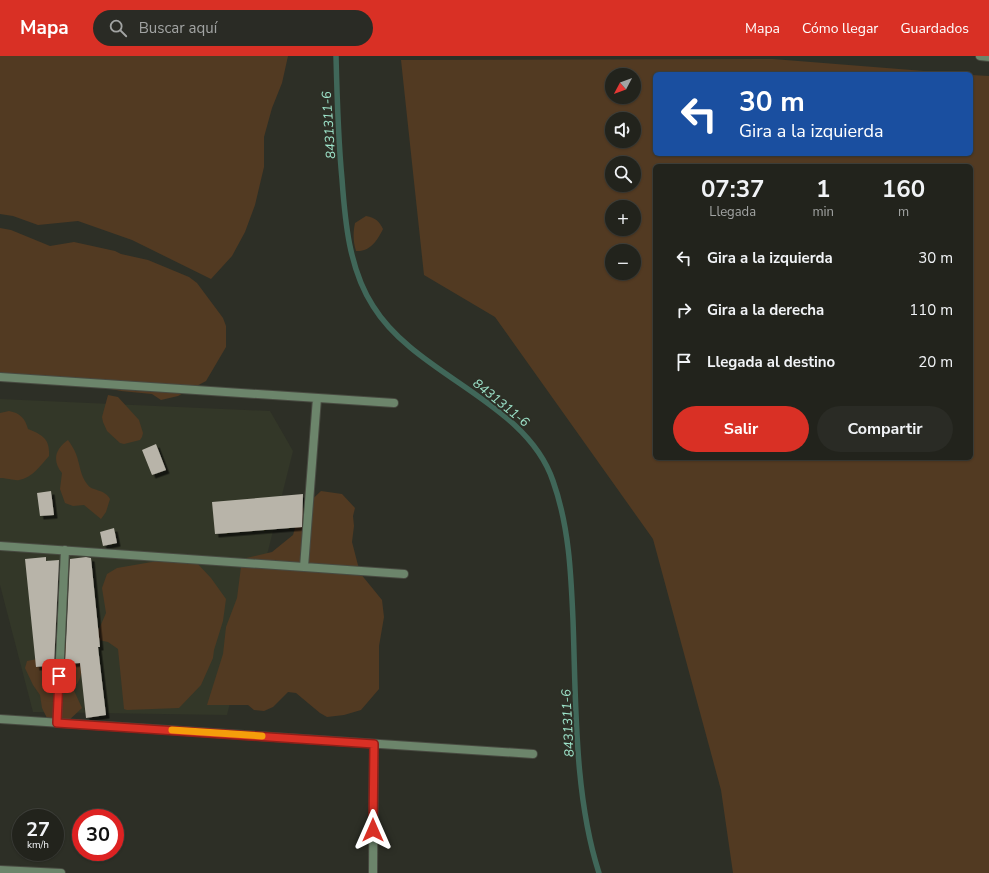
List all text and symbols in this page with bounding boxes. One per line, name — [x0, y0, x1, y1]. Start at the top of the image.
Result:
search box — [93, 10, 373, 46]
text: Mapa — [20, 15, 69, 41]
icon: search — [107, 17, 129, 39]
text: Buscar aquí — [139, 18, 217, 38]
text: Mapa — [745, 19, 780, 38]
text: Cómo llegar — [802, 19, 878, 38]
text: Guardados — [900, 19, 969, 38]
north arrow — [605, 68, 641, 104]
map controls — [605, 68, 641, 280]
text: 30 m — [739, 83, 805, 121]
icon: left — [673, 88, 725, 140]
water label: 8431311-6 — [318, 90, 340, 160]
button: sound — [605, 112, 641, 148]
text: Gira a la izquierda — [739, 119, 883, 143]
button: search — [605, 156, 641, 192]
text: 07:37 — [701, 173, 764, 205]
text: 1 — [816, 173, 830, 205]
text: 160 — [882, 173, 925, 205]
button: + — [605, 200, 641, 236]
text: Llegada — [709, 203, 756, 221]
text: min — [812, 203, 834, 221]
text: m — [898, 203, 909, 221]
button: − — [605, 244, 641, 280]
icon: left — [673, 247, 695, 269]
text: Gira a la izquierda — [707, 248, 833, 268]
text: 30 m — [918, 248, 953, 268]
icon: right — [673, 299, 695, 321]
text: Gira a la derecha — [707, 300, 824, 320]
text: 110 m — [909, 300, 953, 320]
icon: arrive — [673, 351, 695, 373]
text: Llegada al destino — [707, 352, 835, 372]
text: 20 m — [918, 352, 953, 372]
water label: 8431311-6 — [469, 375, 533, 431]
button: Salir — [673, 406, 809, 452]
button: Compartir — [817, 406, 953, 452]
pin — [42, 659, 76, 693]
icon: arrive — [48, 665, 70, 687]
water label: 8431311-6 — [557, 688, 579, 757]
speed limit sign: 30 — [72, 809, 124, 861]
position arrow — [352, 809, 394, 851]
text: 27 — [26, 816, 50, 843]
text: km/h — [27, 838, 49, 852]

